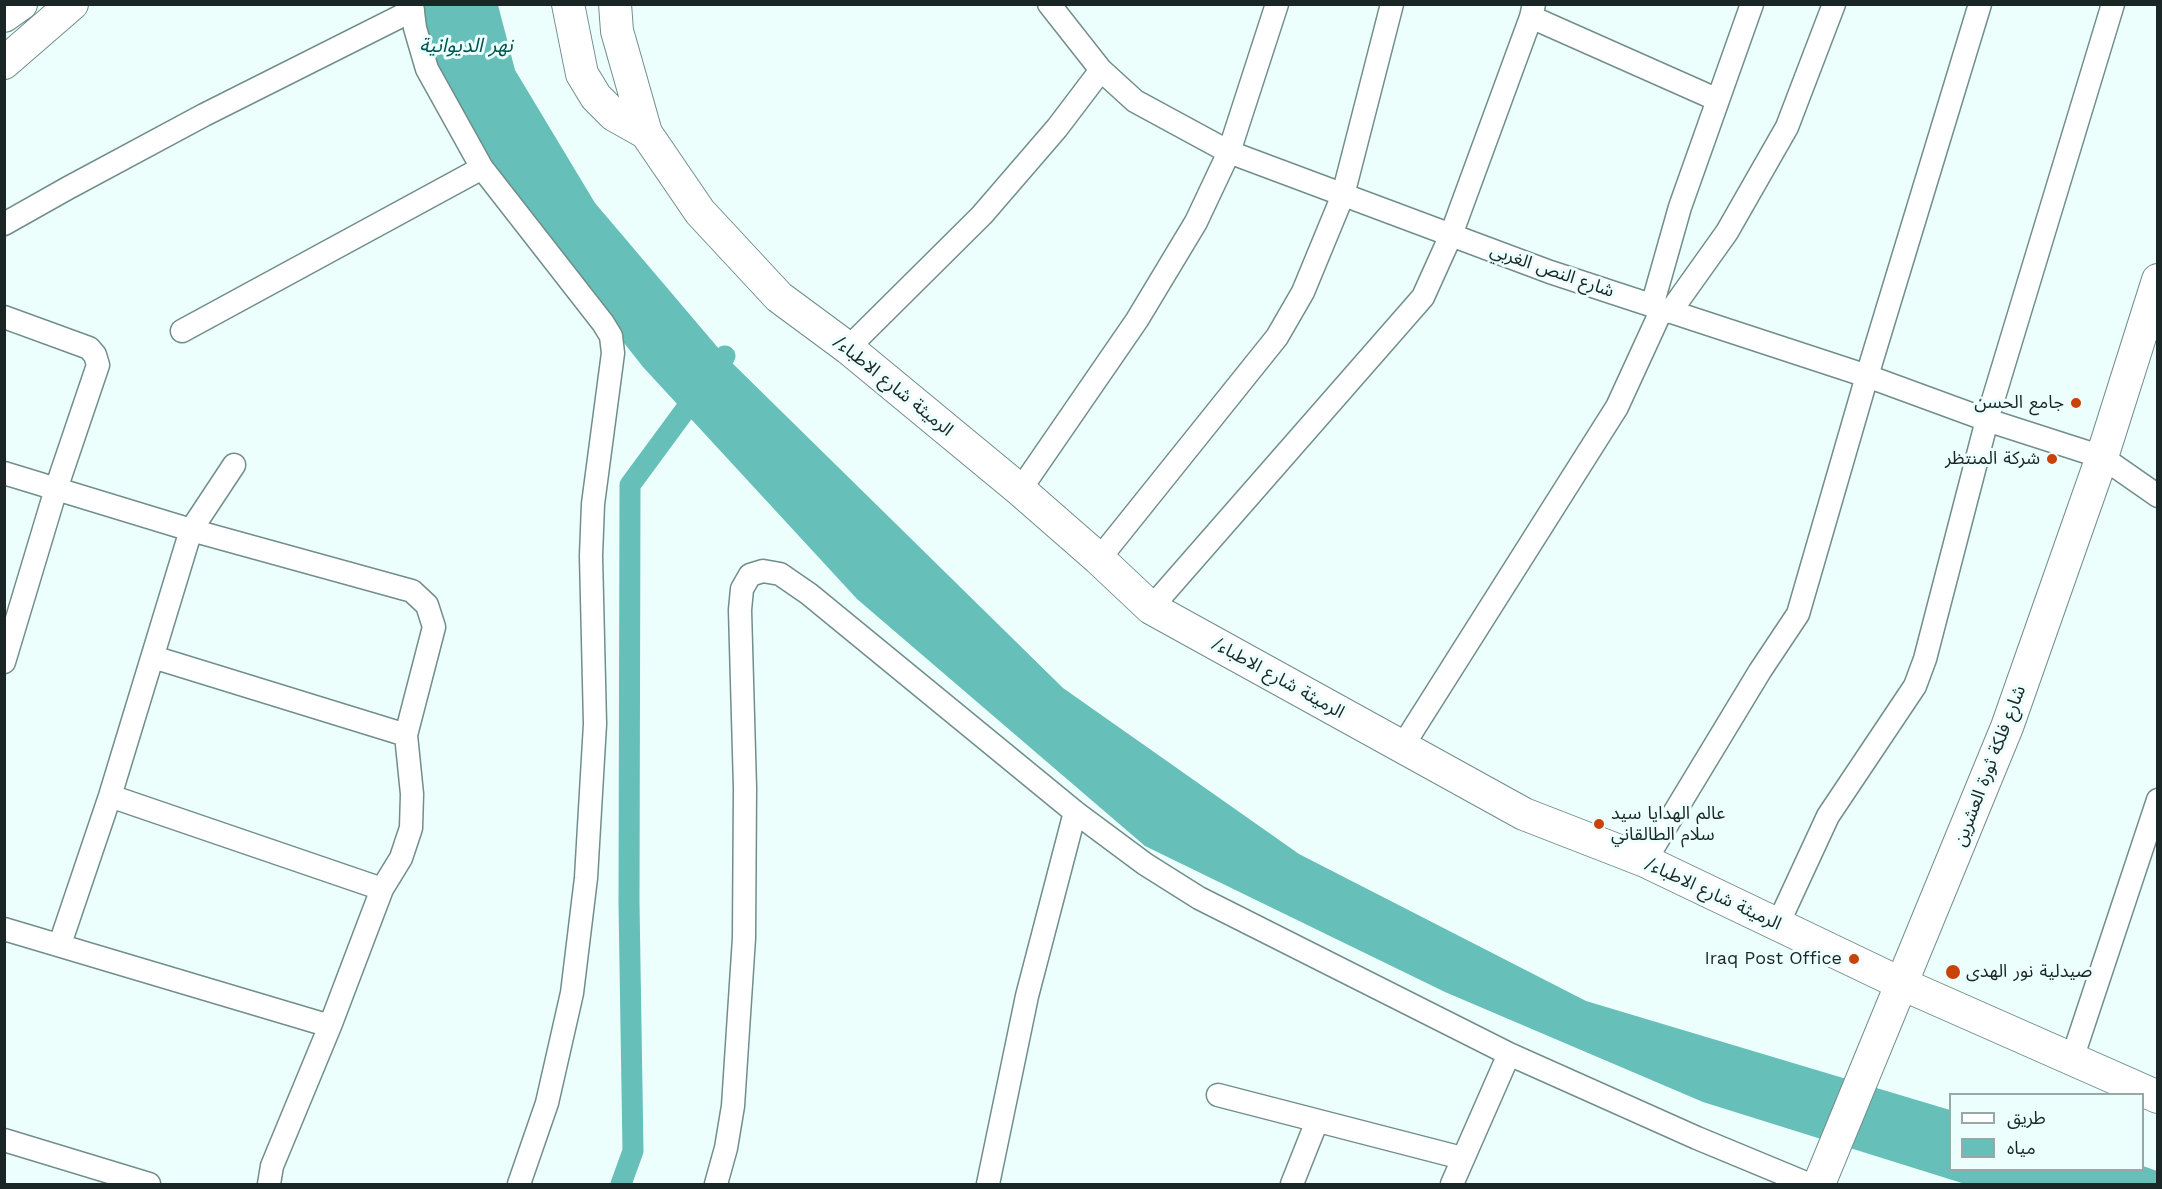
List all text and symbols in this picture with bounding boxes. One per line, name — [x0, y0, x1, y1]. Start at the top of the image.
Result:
water label: نهر الديوانية — [419, 34, 513, 58]
street label: شارع النص الغربي — [1487, 240, 1617, 302]
street label: /الرميثة شارع الاطباء — [829, 331, 957, 441]
place label: جامع الحسن — [1974, 392, 2064, 414]
marker: جامع الحسن — [2069, 396, 2083, 410]
place label: شركة المنتظر — [1945, 448, 2040, 470]
marker: شركة المنتظر — [2045, 452, 2059, 466]
street label: /الرميثة شارع الاطباء — [1208, 633, 1348, 723]
street label: شارع فلكة ثورة العشرين — [1949, 682, 2031, 850]
place label: عالم الهدايا سيد سلام الطالقاني — [1611, 803, 1725, 846]
marker: عالم الهدايا سيد سلام الطالقاني — [1592, 817, 1606, 831]
street label: /الرميثة شارع الاطباء — [1641, 853, 1785, 935]
place label: Iraq Post Office — [1704, 948, 1842, 970]
marker: Iraq Post Office — [1847, 952, 1861, 966]
place label: صيدلية نور الهدى — [1966, 961, 2092, 983]
marker: صيدلية نور الهدى — [1944, 963, 1962, 981]
legend — [1949, 1093, 2144, 1171]
text: طريق — [2007, 1107, 2046, 1128]
text: مياه — [2007, 1137, 2036, 1158]

